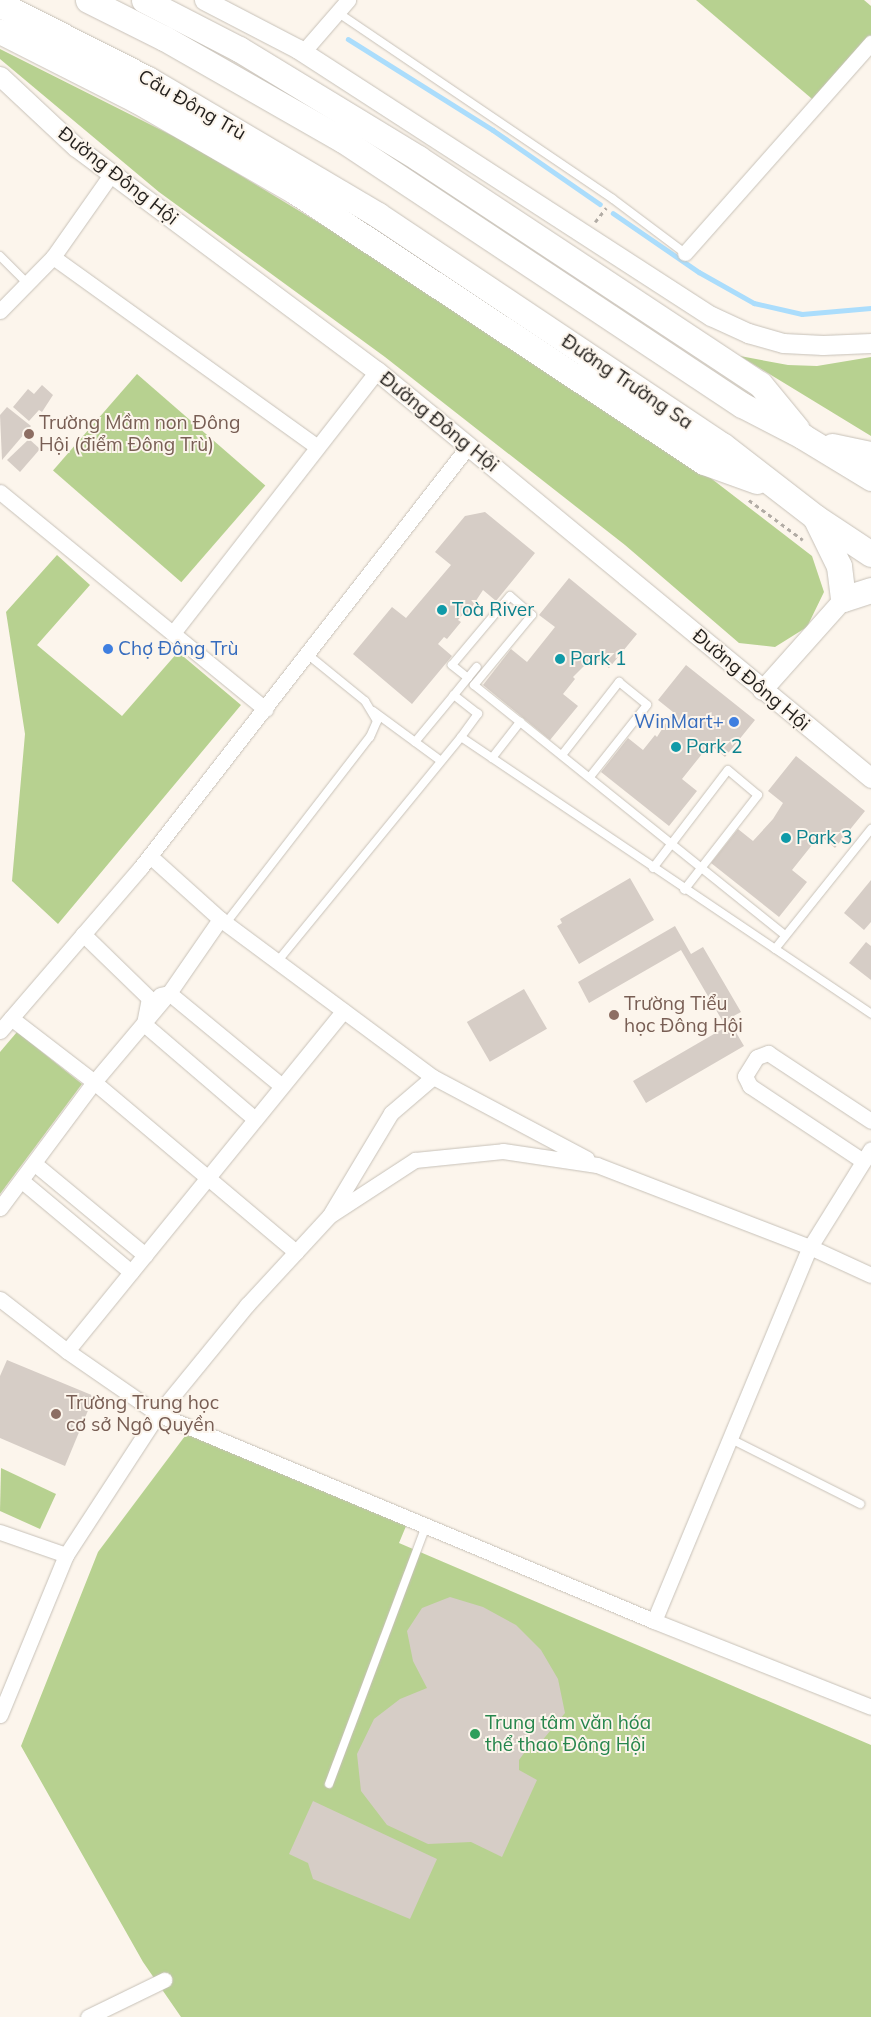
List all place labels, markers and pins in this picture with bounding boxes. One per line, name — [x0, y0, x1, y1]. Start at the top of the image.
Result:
place label: Trường Mầm non Đông Hội (điểm Đông Trù) — [39, 412, 240, 456]
marker: Trường Mầm non Đông Hội (điểm Đông Trù) — [23, 428, 35, 440]
place label: Toà River — [452, 599, 534, 621]
marker: Toà River — [436, 604, 448, 616]
place label: Chợ Đông Trù — [118, 638, 238, 660]
marker: Chợ Đông Trù — [102, 643, 114, 655]
place label: Park 1 — [570, 648, 626, 670]
marker: Park 1 — [554, 653, 566, 665]
place label: WinMart+ — [634, 711, 724, 733]
marker: WinMart+ — [728, 716, 740, 728]
place label: Park 2 — [686, 736, 742, 758]
marker: Park 2 — [670, 741, 682, 753]
place label: Park 3 — [796, 827, 852, 849]
marker: Park 3 — [780, 832, 792, 844]
place label: Trường Tiểu học Đông Hội — [624, 993, 743, 1037]
marker: Trường Tiểu học Đông Hội — [608, 1009, 620, 1021]
place label: Trường Trung học cơ sở Ngô Quyền — [66, 1392, 219, 1436]
marker: Trường Trung học cơ sở Ngô Quyền — [50, 1408, 62, 1420]
place label: Trung tâm văn hóa thể thao Đông Hội — [485, 1712, 651, 1756]
marker: Trung tâm văn hóa thể thao Đông Hội — [469, 1728, 481, 1740]

